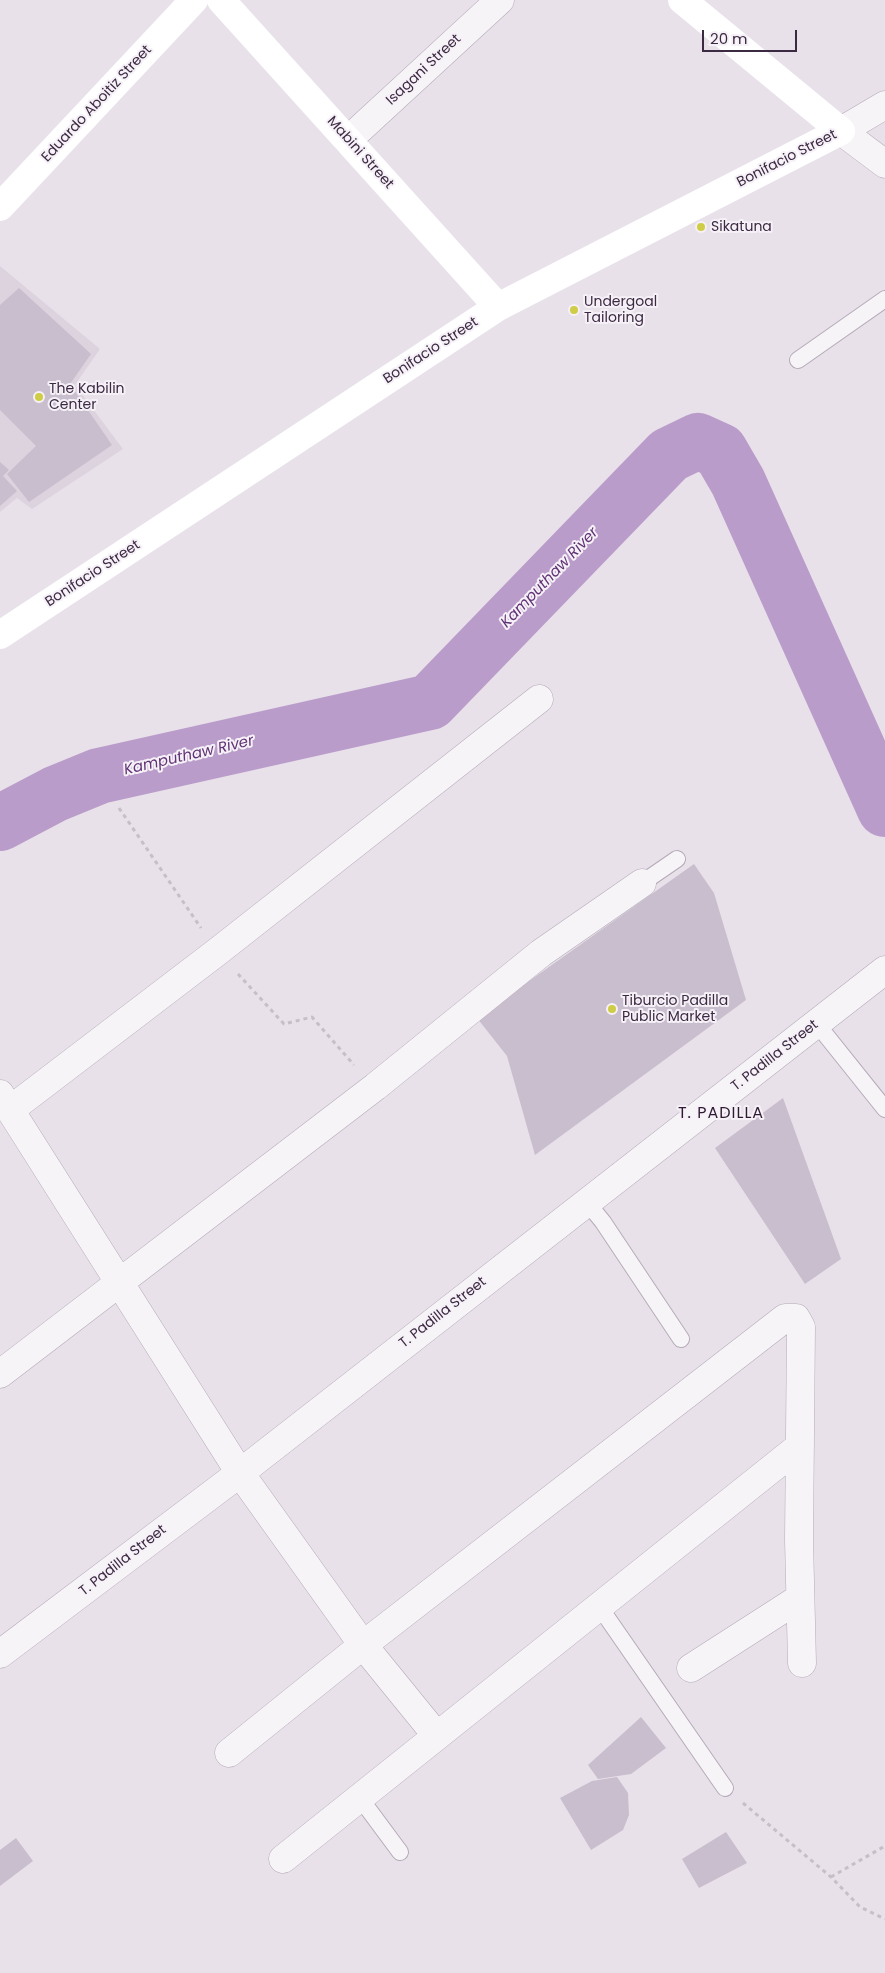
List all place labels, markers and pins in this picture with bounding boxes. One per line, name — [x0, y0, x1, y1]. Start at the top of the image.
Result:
place label: Sikatuna — [711, 219, 772, 235]
marker: Sikatuna — [695, 221, 707, 233]
place label: Undergoal Tailoring — [584, 294, 657, 326]
marker: Undergoal Tailoring — [568, 304, 580, 316]
place label: The Kabilin Center — [49, 381, 125, 414]
marker: The Kabilin Center — [33, 391, 45, 403]
place label: Tiburcio Padilla Public Market — [622, 993, 728, 1026]
marker: Tiburcio Padilla Public Market — [606, 1003, 618, 1015]

